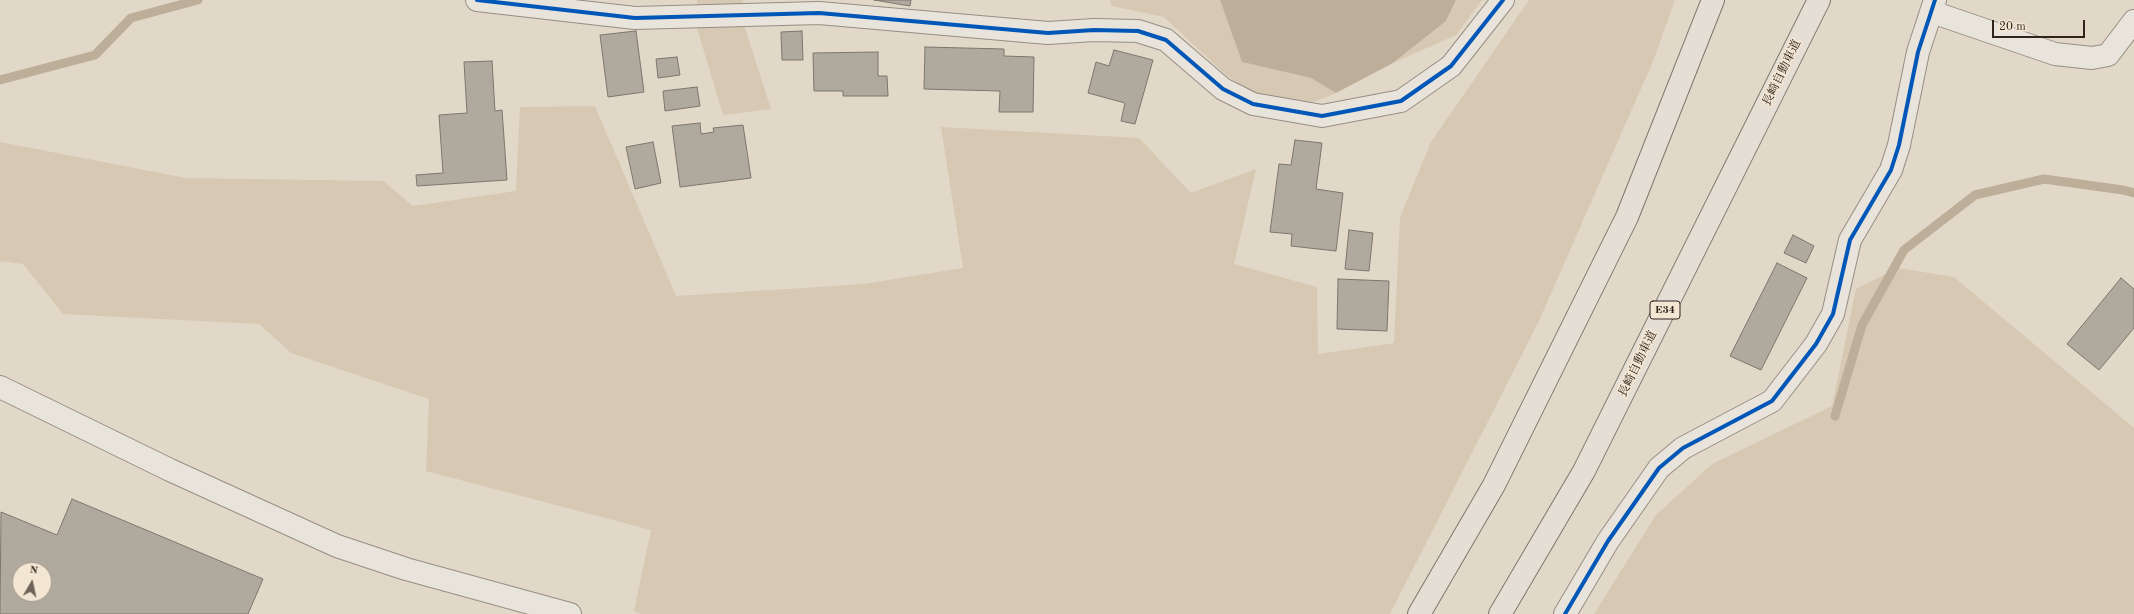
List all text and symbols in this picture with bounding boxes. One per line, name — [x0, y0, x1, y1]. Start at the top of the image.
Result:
scale bar — [1994, 12, 2087, 38]
text: 20 m — [1999, 21, 2026, 33]
street label: 長崎自動車道 — [1760, 37, 1804, 109]
road number: E34 — [1650, 301, 1680, 319]
street label: 長崎自動車道 — [1616, 328, 1660, 400]
north arrow — [12, 562, 52, 602]
text: N — [29, 565, 39, 577]

